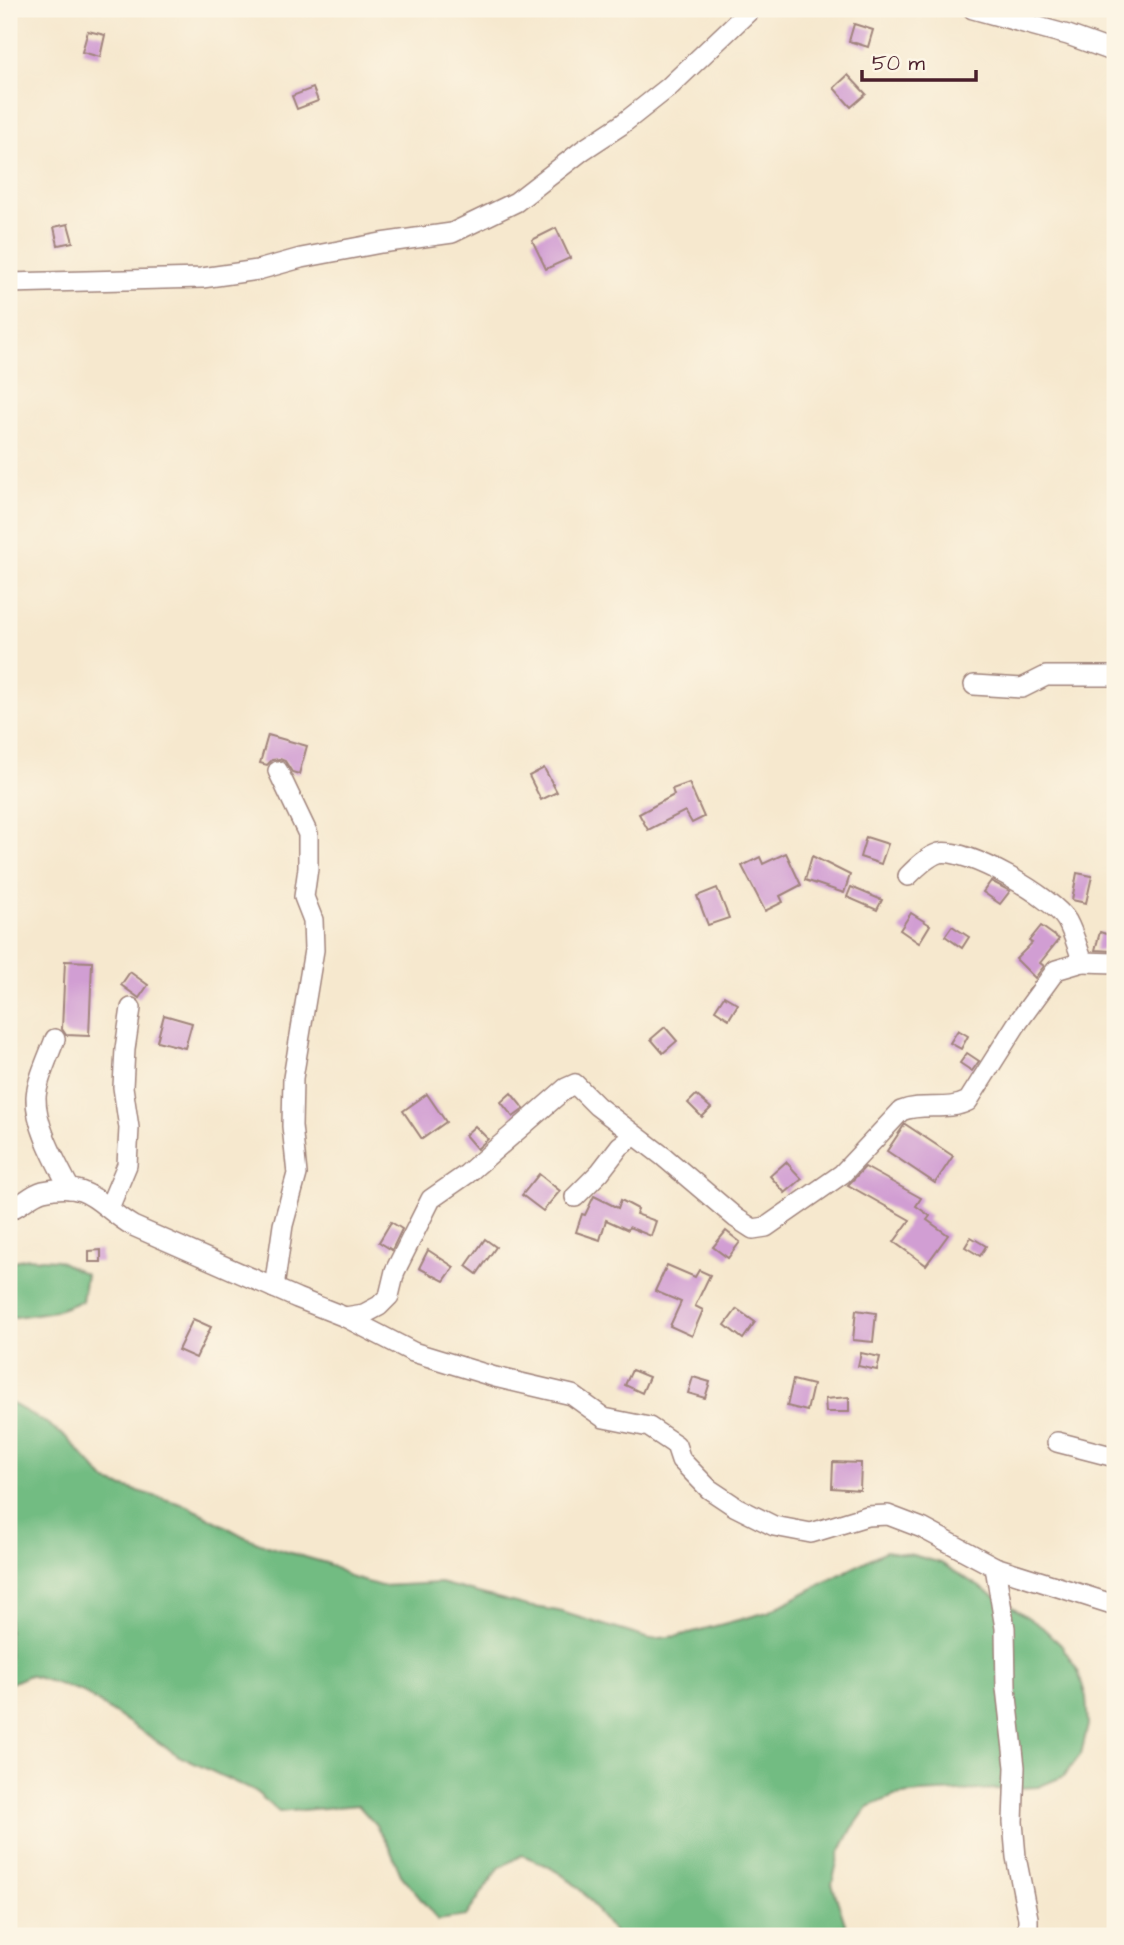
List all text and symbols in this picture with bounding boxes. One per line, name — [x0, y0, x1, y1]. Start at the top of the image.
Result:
scale bar — [862, 38, 975, 82]
text: 50 m — [872, 49, 926, 78]

